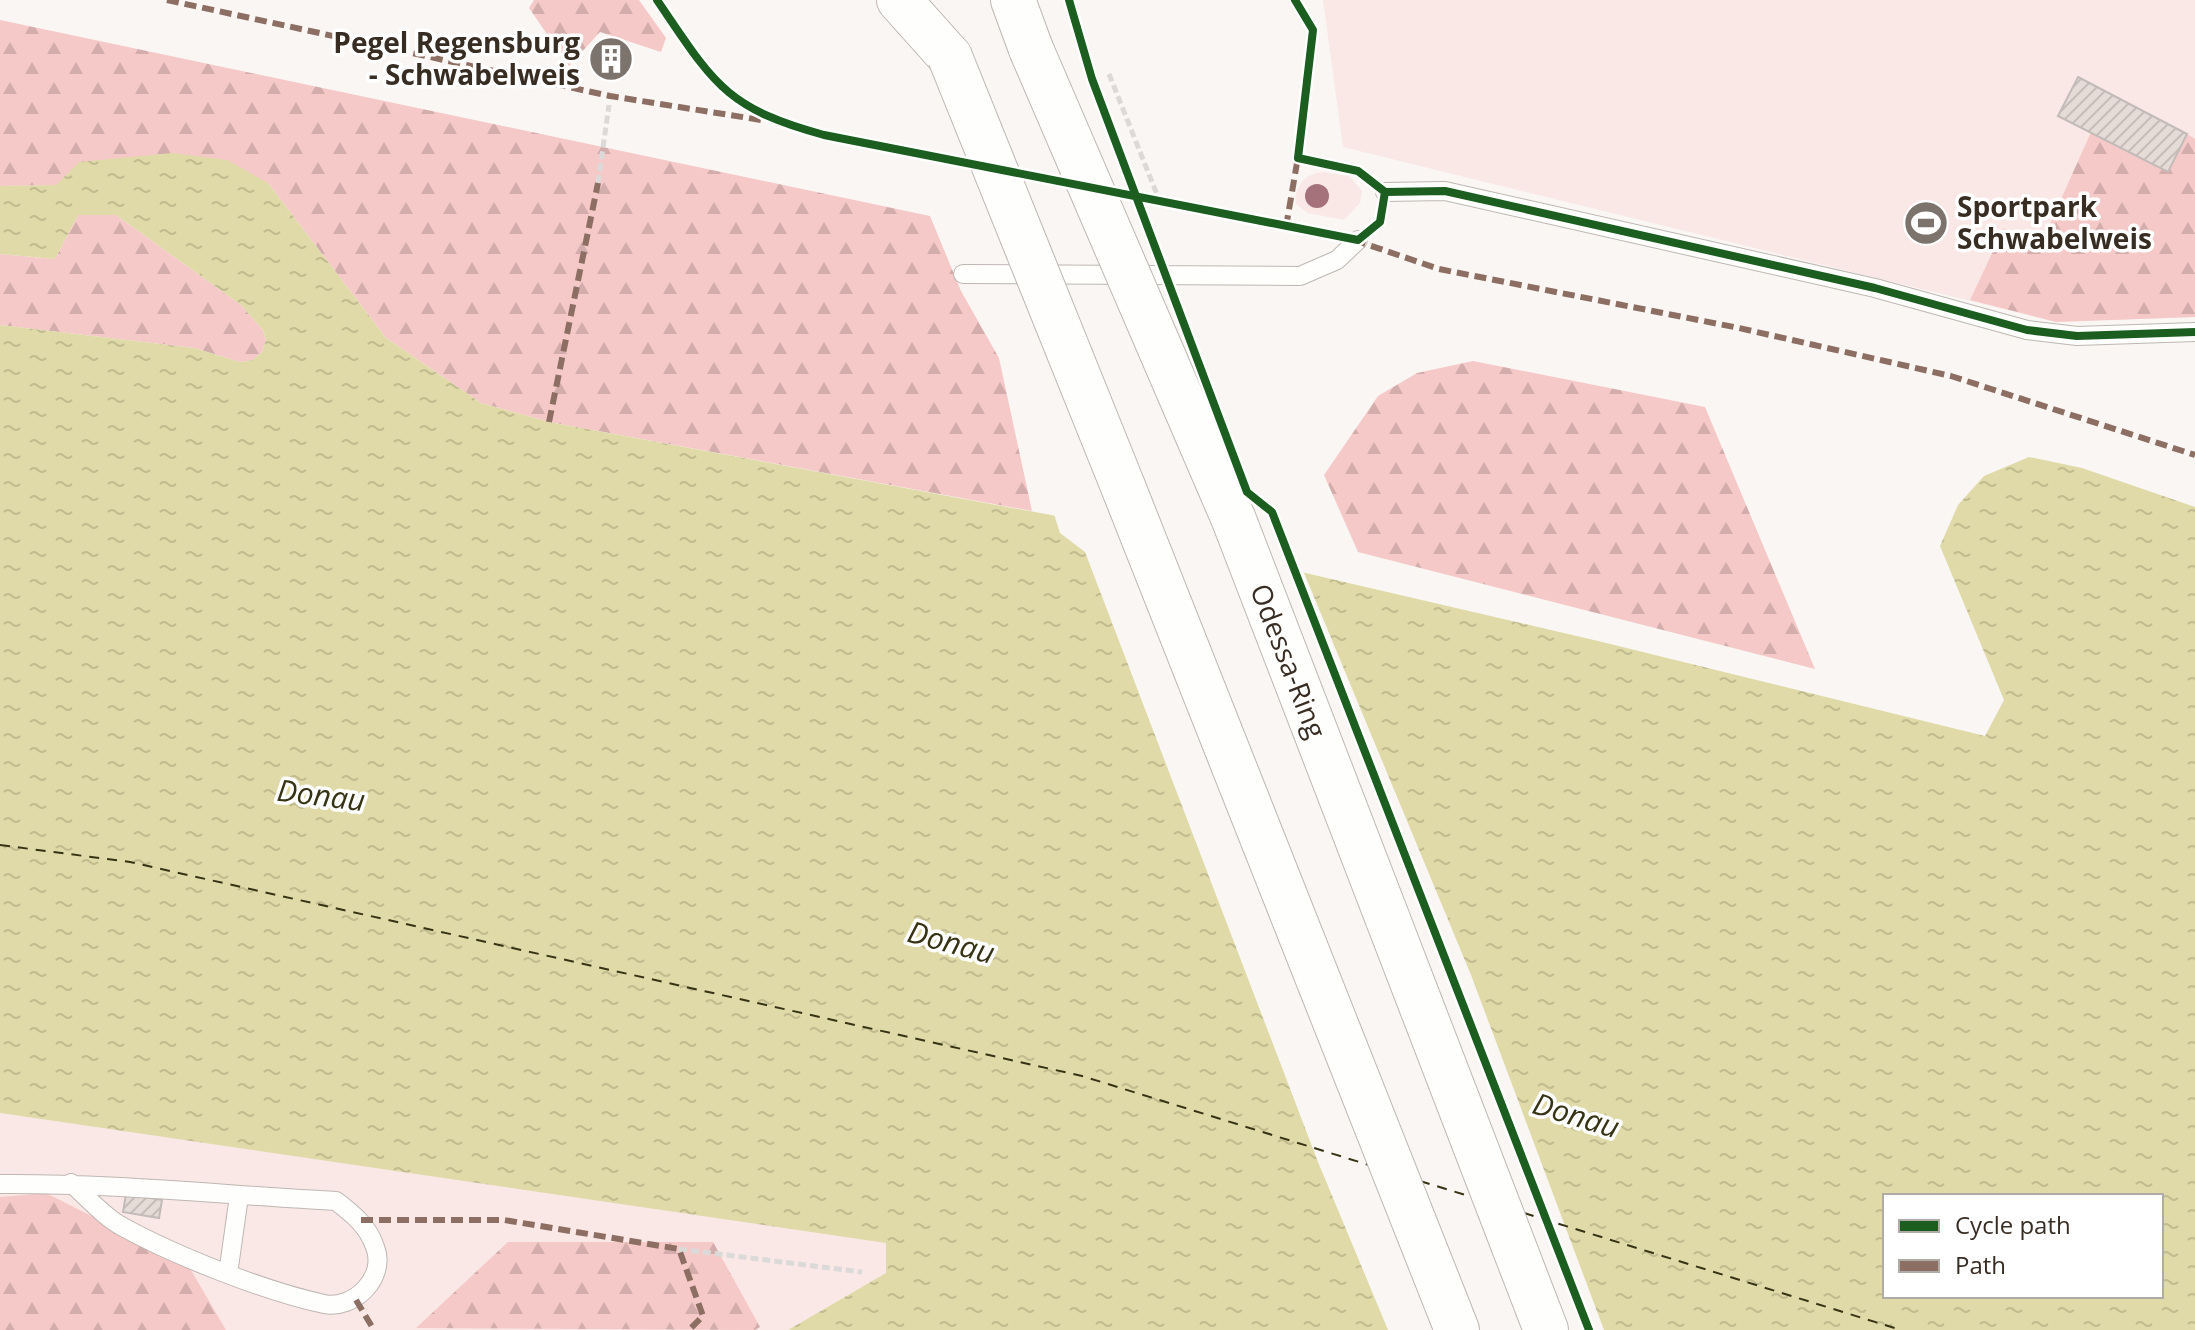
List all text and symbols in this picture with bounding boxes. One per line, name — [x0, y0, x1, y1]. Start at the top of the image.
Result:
place label: Pegel Regensburg - Schwabelweis — [333, 23, 580, 93]
building icon: Pegel Regensburg - Schwabelweis — [587, 35, 635, 83]
place label: Sportpark Schwabelweis — [1957, 187, 2152, 257]
sports icon: Sportpark Schwabelweis — [1902, 199, 1950, 247]
street label: Odessa-Ring — [1242, 578, 1336, 743]
water label: Donau — [275, 769, 368, 820]
water label: Donau — [903, 910, 999, 973]
water label: Donau — [1528, 1082, 1625, 1147]
legend — [1883, 1194, 2163, 1298]
text: Cycle path — [1955, 1208, 2071, 1241]
text: Path — [1955, 1248, 2006, 1281]

